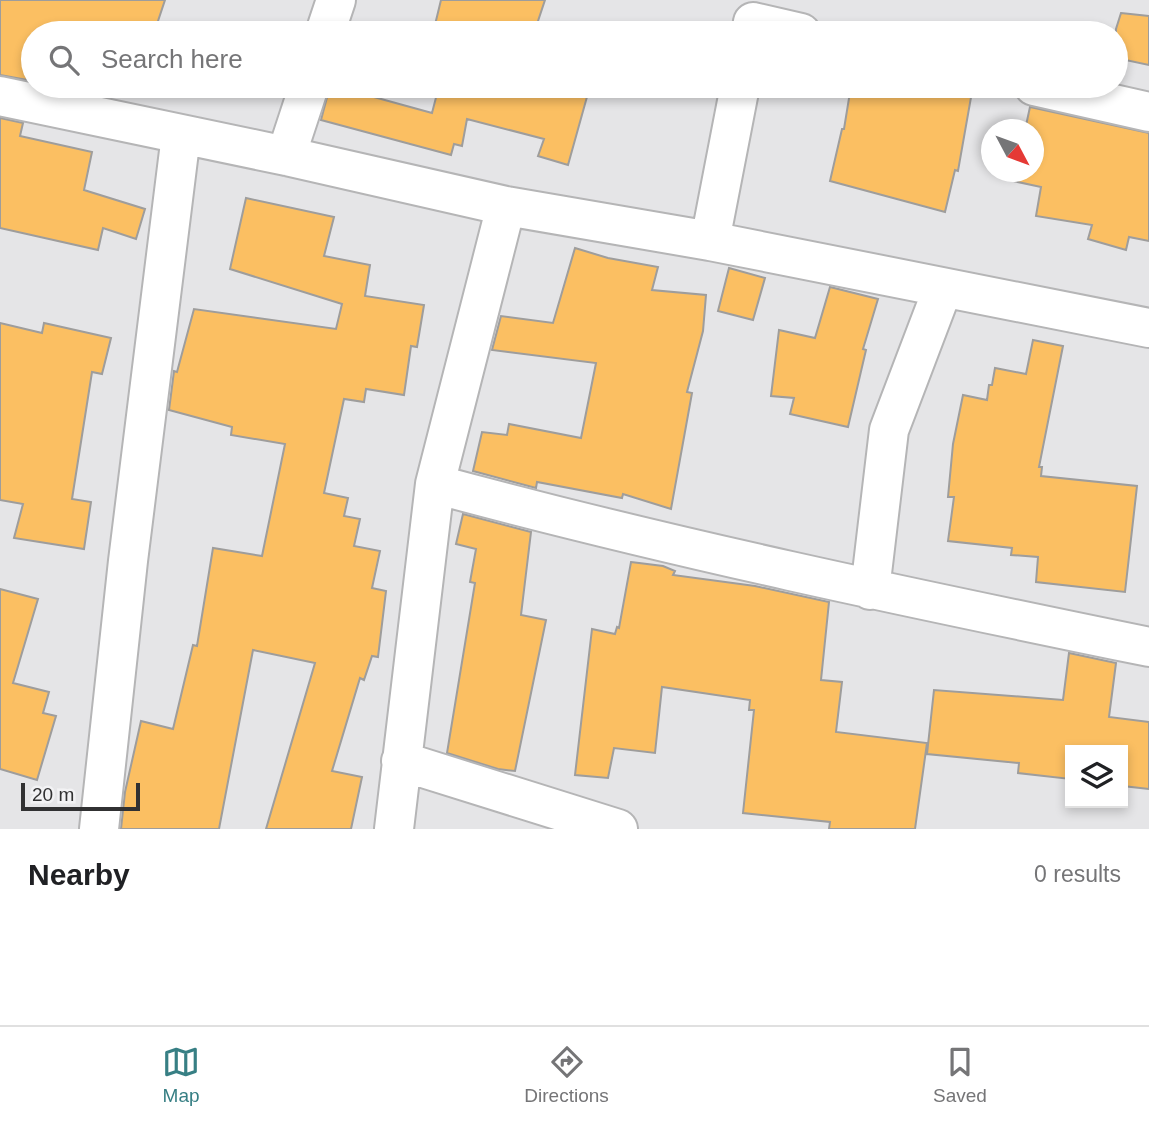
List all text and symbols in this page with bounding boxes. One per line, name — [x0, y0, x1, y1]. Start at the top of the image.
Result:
search box — [21, 21, 1128, 98]
icon: search — [45, 41, 83, 79]
text: Search here — [101, 44, 243, 74]
north arrow — [981, 119, 1044, 182]
map controls — [1065, 745, 1128, 808]
button: layers — [1065, 745, 1128, 808]
scale bar — [21, 780, 140, 812]
text: 20 m — [32, 784, 74, 805]
text: Nearby — [28, 858, 130, 891]
text: 0 results — [1034, 861, 1121, 887]
tab: Map — [162, 1043, 200, 1107]
tab: Directions — [524, 1043, 609, 1107]
tab: Saved — [933, 1043, 987, 1107]

